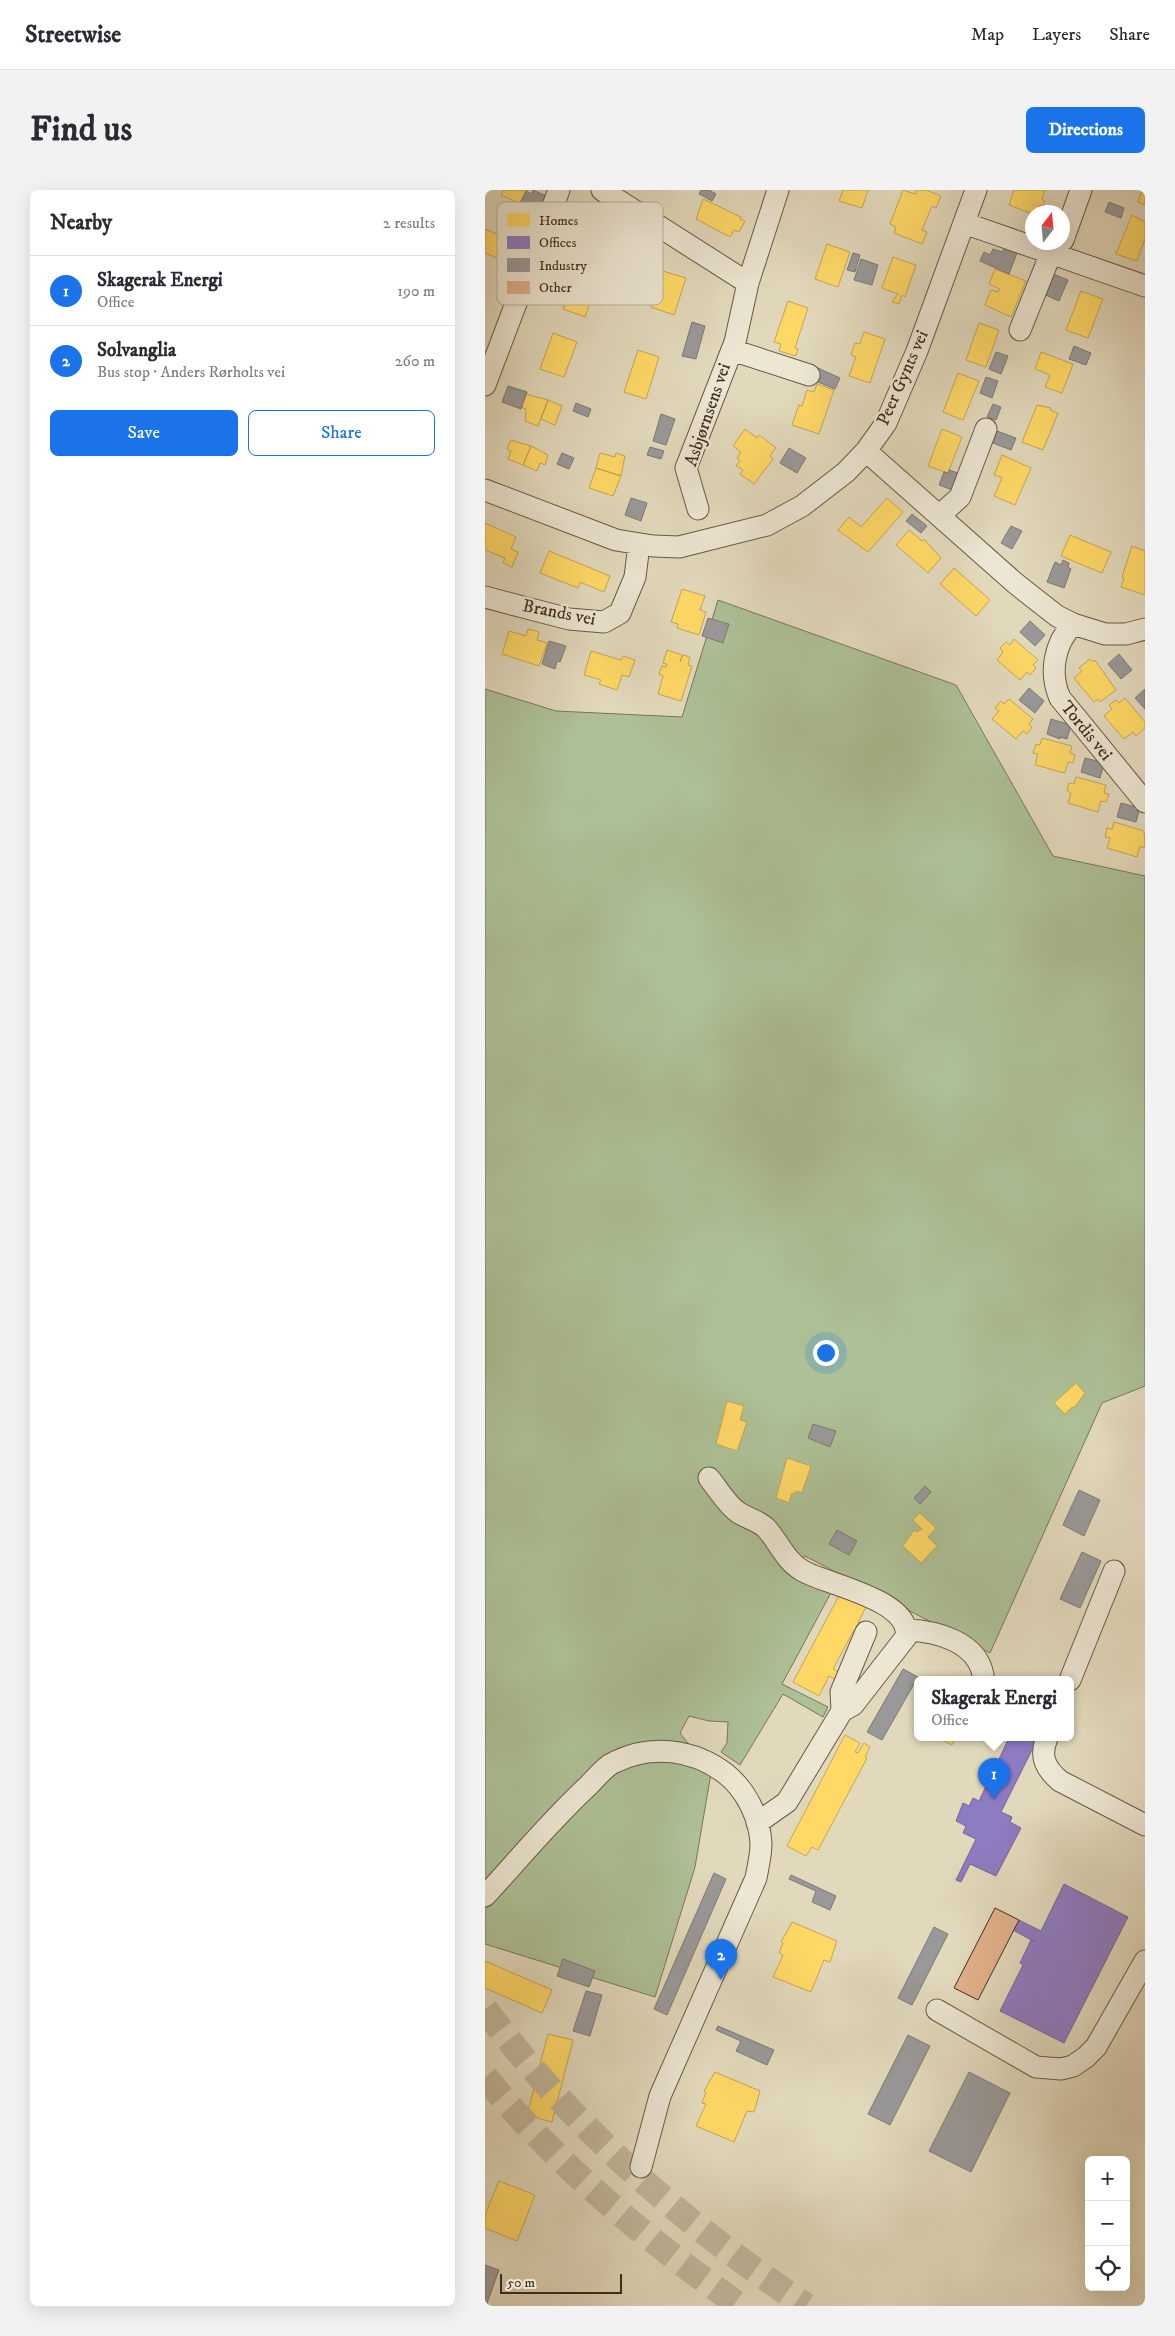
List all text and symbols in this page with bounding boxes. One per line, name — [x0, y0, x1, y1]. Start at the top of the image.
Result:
text: Streetwise — [25, 20, 121, 50]
text: Map — [971, 24, 1004, 46]
text: Layers — [1032, 24, 1081, 46]
text: Share — [1109, 24, 1150, 46]
button: Directions — [1026, 107, 1145, 153]
text: Find us — [30, 108, 132, 152]
legend — [497, 202, 663, 305]
north arrow — [1025, 205, 1070, 250]
text: Nearby — [50, 210, 112, 236]
text: Homes — [539, 212, 579, 230]
text: 2 results — [383, 213, 435, 233]
text: Offices — [539, 234, 577, 252]
text: Industry — [539, 257, 587, 275]
text: Skagerak Energi — [97, 269, 223, 292]
text: Other — [539, 279, 572, 297]
text: 1 — [63, 281, 69, 301]
text: 190 m — [397, 281, 435, 301]
text: Office — [97, 292, 134, 312]
street label: Peer Gynts vei — [872, 327, 934, 429]
text: Solvanglia — [97, 339, 176, 362]
text: 2 — [62, 351, 70, 371]
text: 260 m — [395, 351, 435, 371]
street label: Asbjørnsens vei — [680, 360, 736, 470]
text: Bus stop · Anders Rørholts vei — [97, 362, 285, 382]
button: Save — [50, 410, 238, 456]
button: Share — [248, 410, 435, 456]
street label: Brands vei — [521, 595, 597, 631]
street label: Tordis vei — [1055, 697, 1117, 765]
your location — [813, 1340, 839, 1366]
popup — [914, 1676, 1074, 1741]
text: Skagerak Energi — [931, 1687, 1057, 1710]
text: Office — [931, 1710, 969, 1730]
pin: 1 — [978, 1758, 1010, 1799]
pin: 2 — [705, 1939, 737, 1980]
map controls — [1085, 2156, 1130, 2291]
button: + — [1085, 2156, 1130, 2201]
button: − — [1085, 2201, 1130, 2246]
button: locate — [1085, 2246, 1130, 2291]
scale bar — [500, 2271, 623, 2294]
text: 50 m — [507, 2274, 535, 2292]

